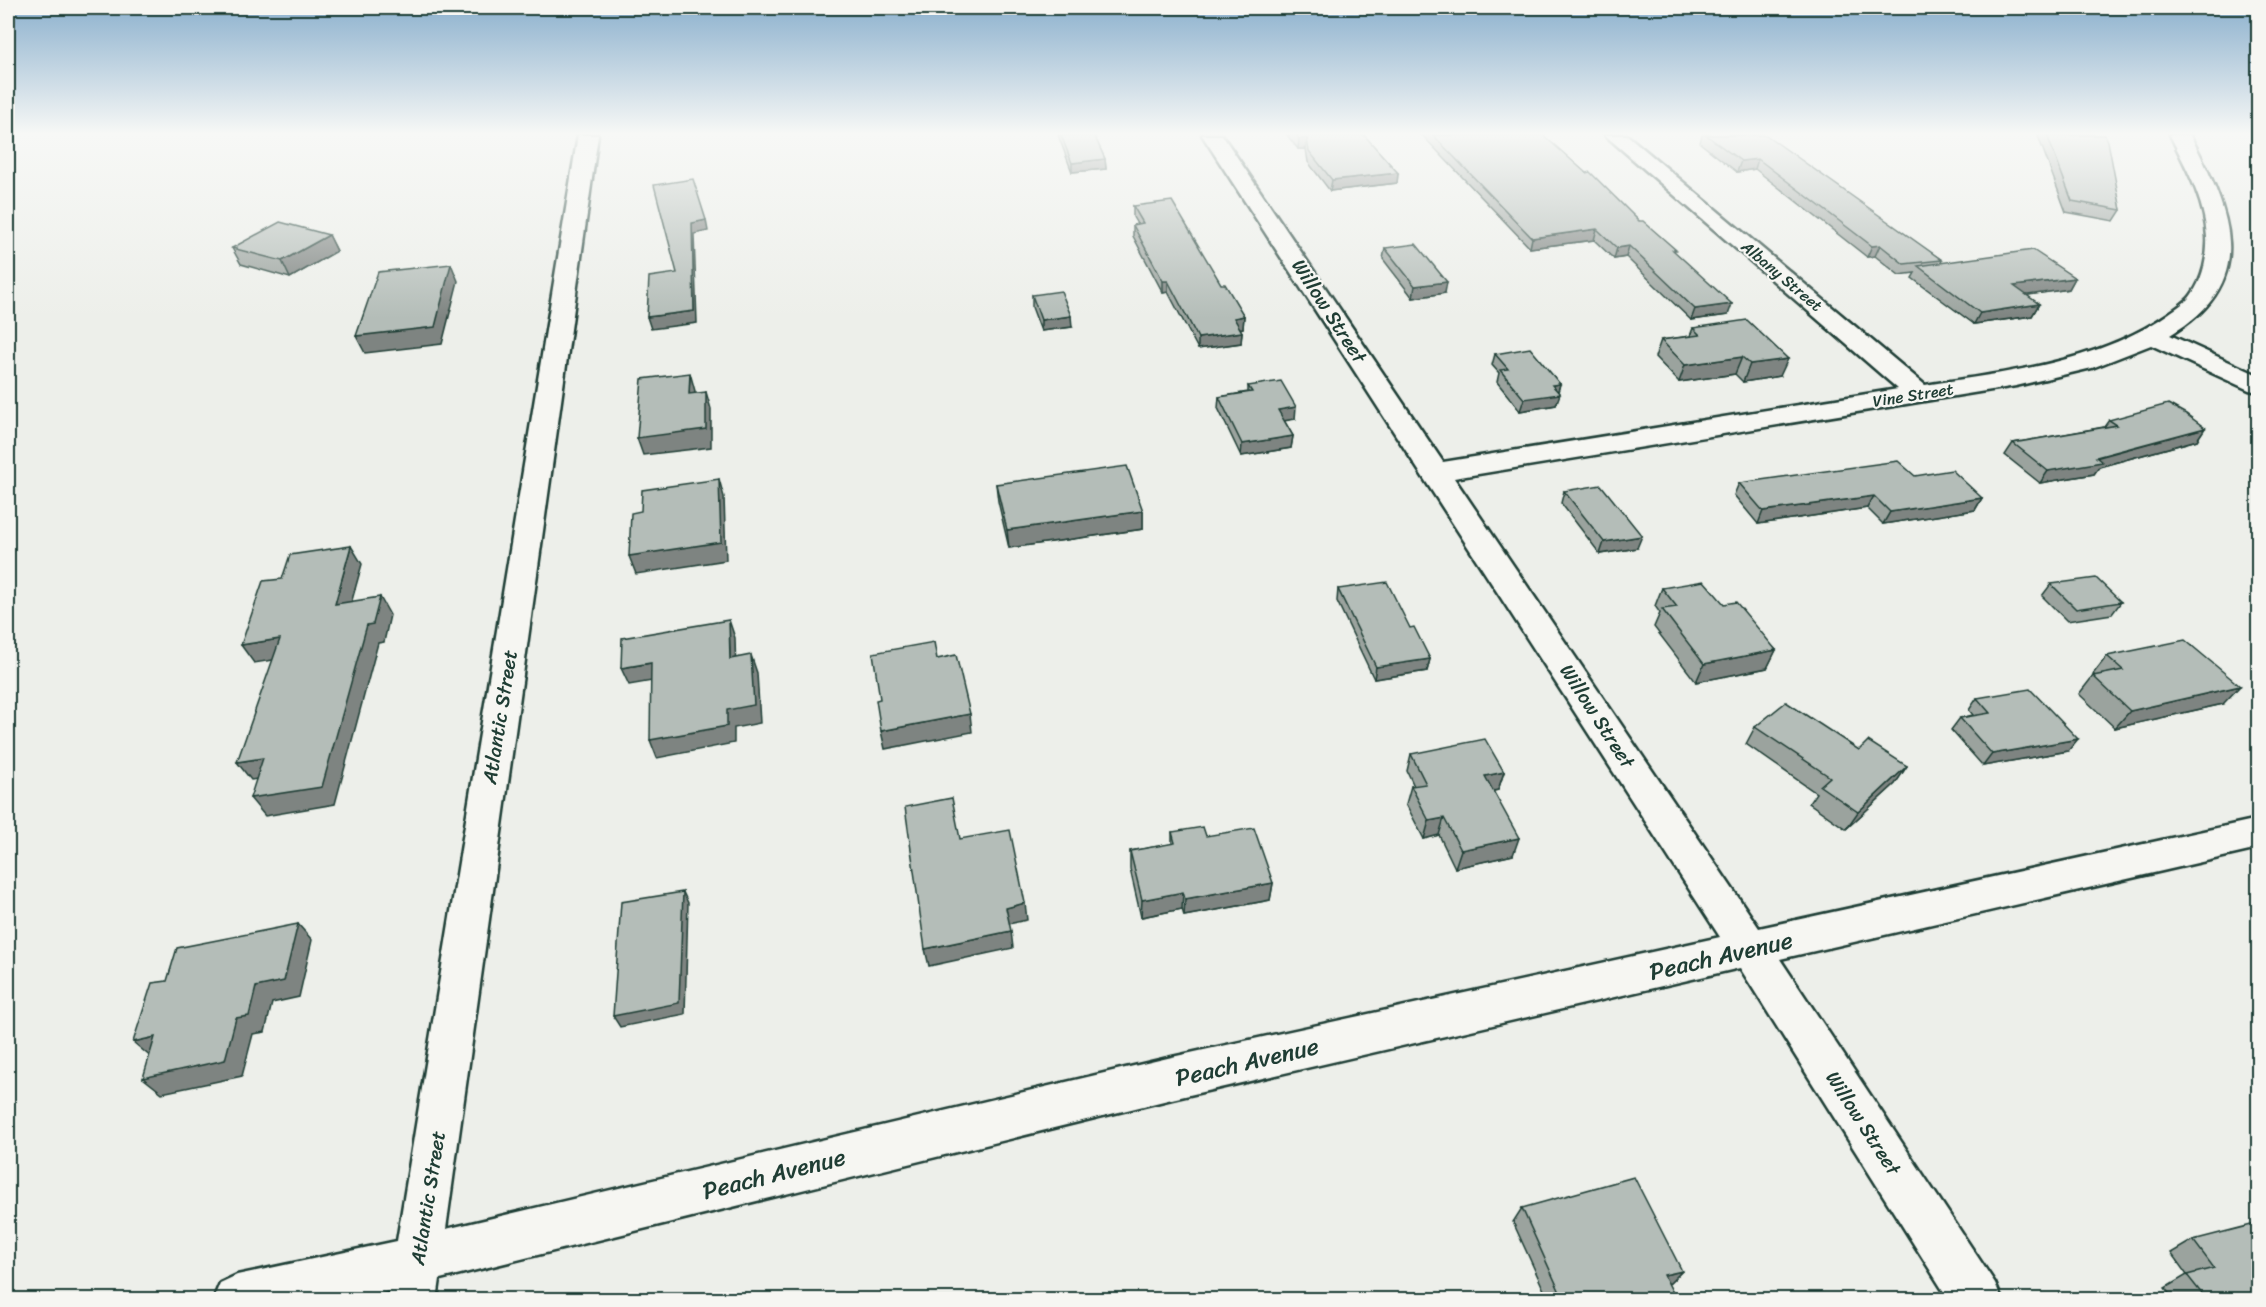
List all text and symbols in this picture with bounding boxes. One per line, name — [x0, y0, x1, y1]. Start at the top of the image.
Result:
street label: Albany Street — [1734, 232, 1830, 319]
street label: Willow Street — [1282, 252, 1377, 371]
street label: Vine Street — [1870, 374, 1956, 416]
street label: Atlantic Street — [472, 647, 528, 788]
street label: Willow Street — [1550, 657, 1645, 776]
street label: Peach Avenue — [1645, 919, 1797, 993]
street label: Peach Avenue — [1171, 1025, 1323, 1099]
street label: Willow Street — [1816, 1064, 1911, 1183]
street label: Atlantic Street — [400, 1128, 456, 1269]
street label: Peach Avenue — [698, 1136, 850, 1212]

